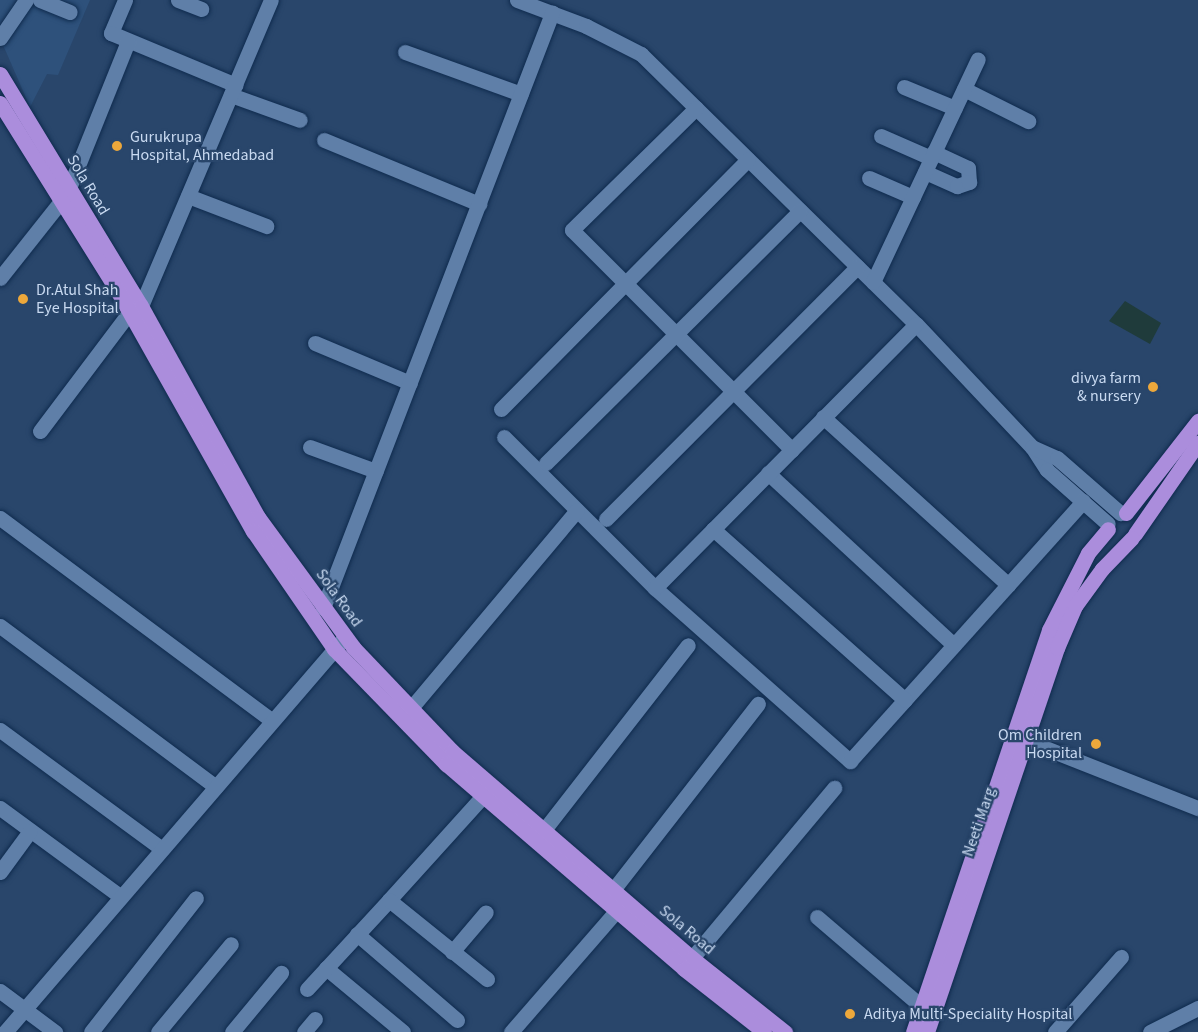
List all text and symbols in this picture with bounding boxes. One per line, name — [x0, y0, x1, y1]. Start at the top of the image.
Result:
place label: Gurukrupa Hospital, Ahmedabad — [130, 127, 274, 165]
marker: Gurukrupa Hospital, Ahmedabad — [108, 137, 126, 155]
street label: Sola Road — [63, 151, 113, 219]
place label: Dr.Atul Shah Eye Hospital — [36, 280, 119, 318]
marker: Dr.Atul Shah Eye Hospital — [14, 290, 32, 308]
place label: divya farm & nursery — [1071, 368, 1141, 406]
marker: divya farm & nursery — [1146, 380, 1160, 394]
street label: Sola Road — [312, 565, 366, 631]
place label: Om Children Hospital — [998, 725, 1082, 763]
marker: Om Children Hospital — [1087, 735, 1105, 753]
street label: Neeti Marg — [958, 785, 1000, 859]
street label: Sola Road — [655, 901, 719, 959]
place label: Aditya Multi-Speciality Hospital — [864, 1004, 1072, 1024]
marker: Aditya Multi-Speciality Hospital — [841, 1005, 859, 1023]

